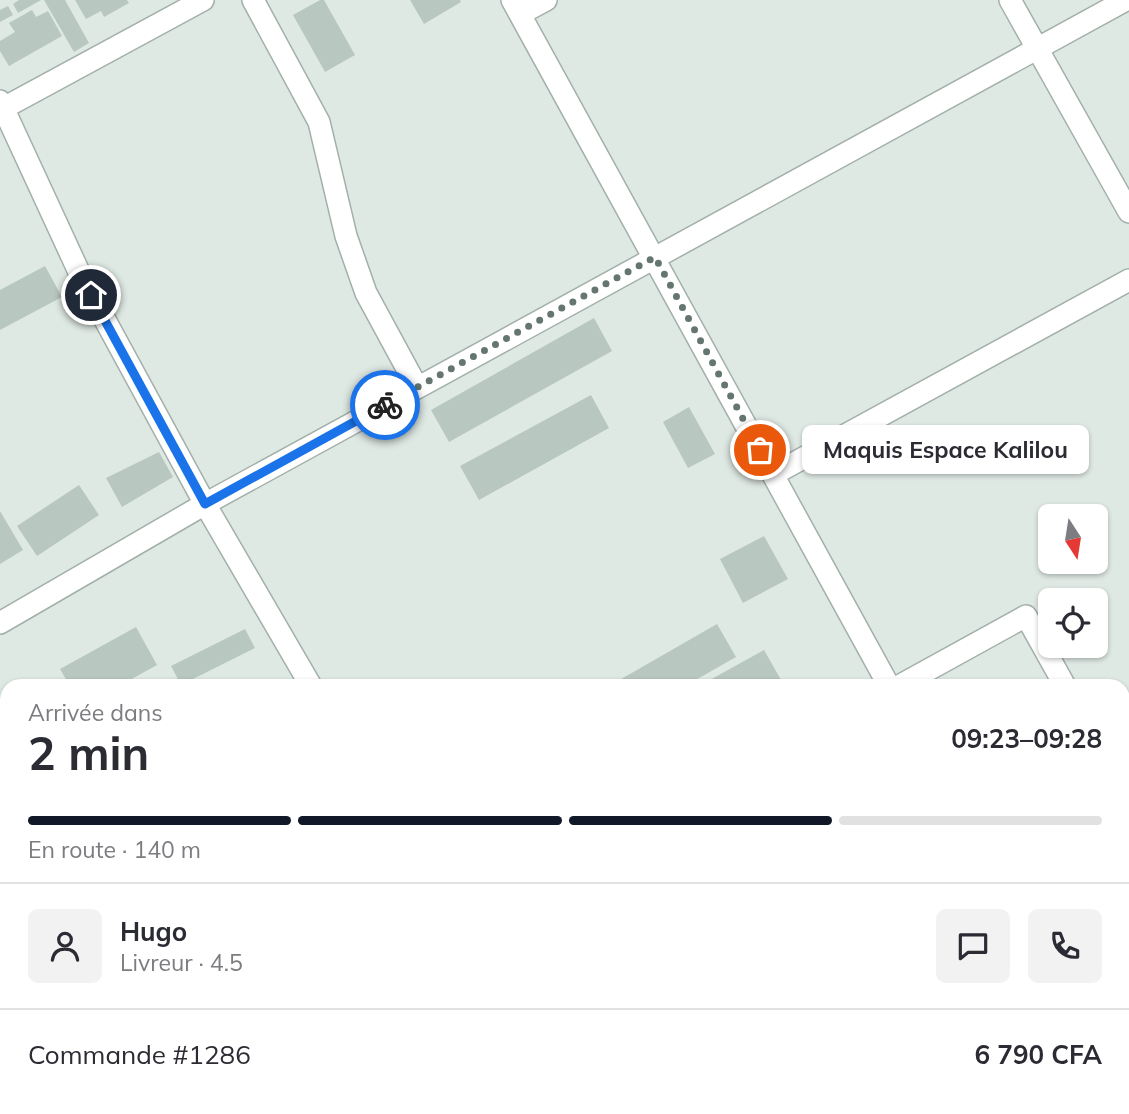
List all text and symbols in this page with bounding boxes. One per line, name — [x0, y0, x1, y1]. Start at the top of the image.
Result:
pin — [61, 265, 121, 325]
icon: home — [72, 276, 110, 314]
courier — [350, 370, 420, 440]
icon: bike — [366, 386, 404, 424]
pin — [730, 420, 790, 480]
callout: Maquis Espace Kalilou — [802, 426, 1089, 475]
icon: bag — [741, 431, 779, 469]
text: Maquis Espace Kalilou — [823, 435, 1068, 464]
north arrow — [1038, 504, 1108, 574]
map controls — [1038, 504, 1108, 658]
button: locate — [1038, 588, 1108, 658]
text: Arrivée dans — [28, 698, 163, 727]
text: 09:23–09:28 — [951, 722, 1102, 755]
text: 2 min — [28, 724, 149, 782]
text: En route · 140 m — [28, 835, 201, 864]
button: person — [28, 909, 102, 983]
button: chat — [936, 909, 1010, 983]
button: phone — [1028, 909, 1102, 983]
text: Hugo — [120, 915, 187, 948]
text: Livreur · 4.5 — [120, 948, 243, 977]
text: Commande #1286 — [28, 1038, 251, 1071]
text: 6 790 CFA — [975, 1038, 1102, 1071]

